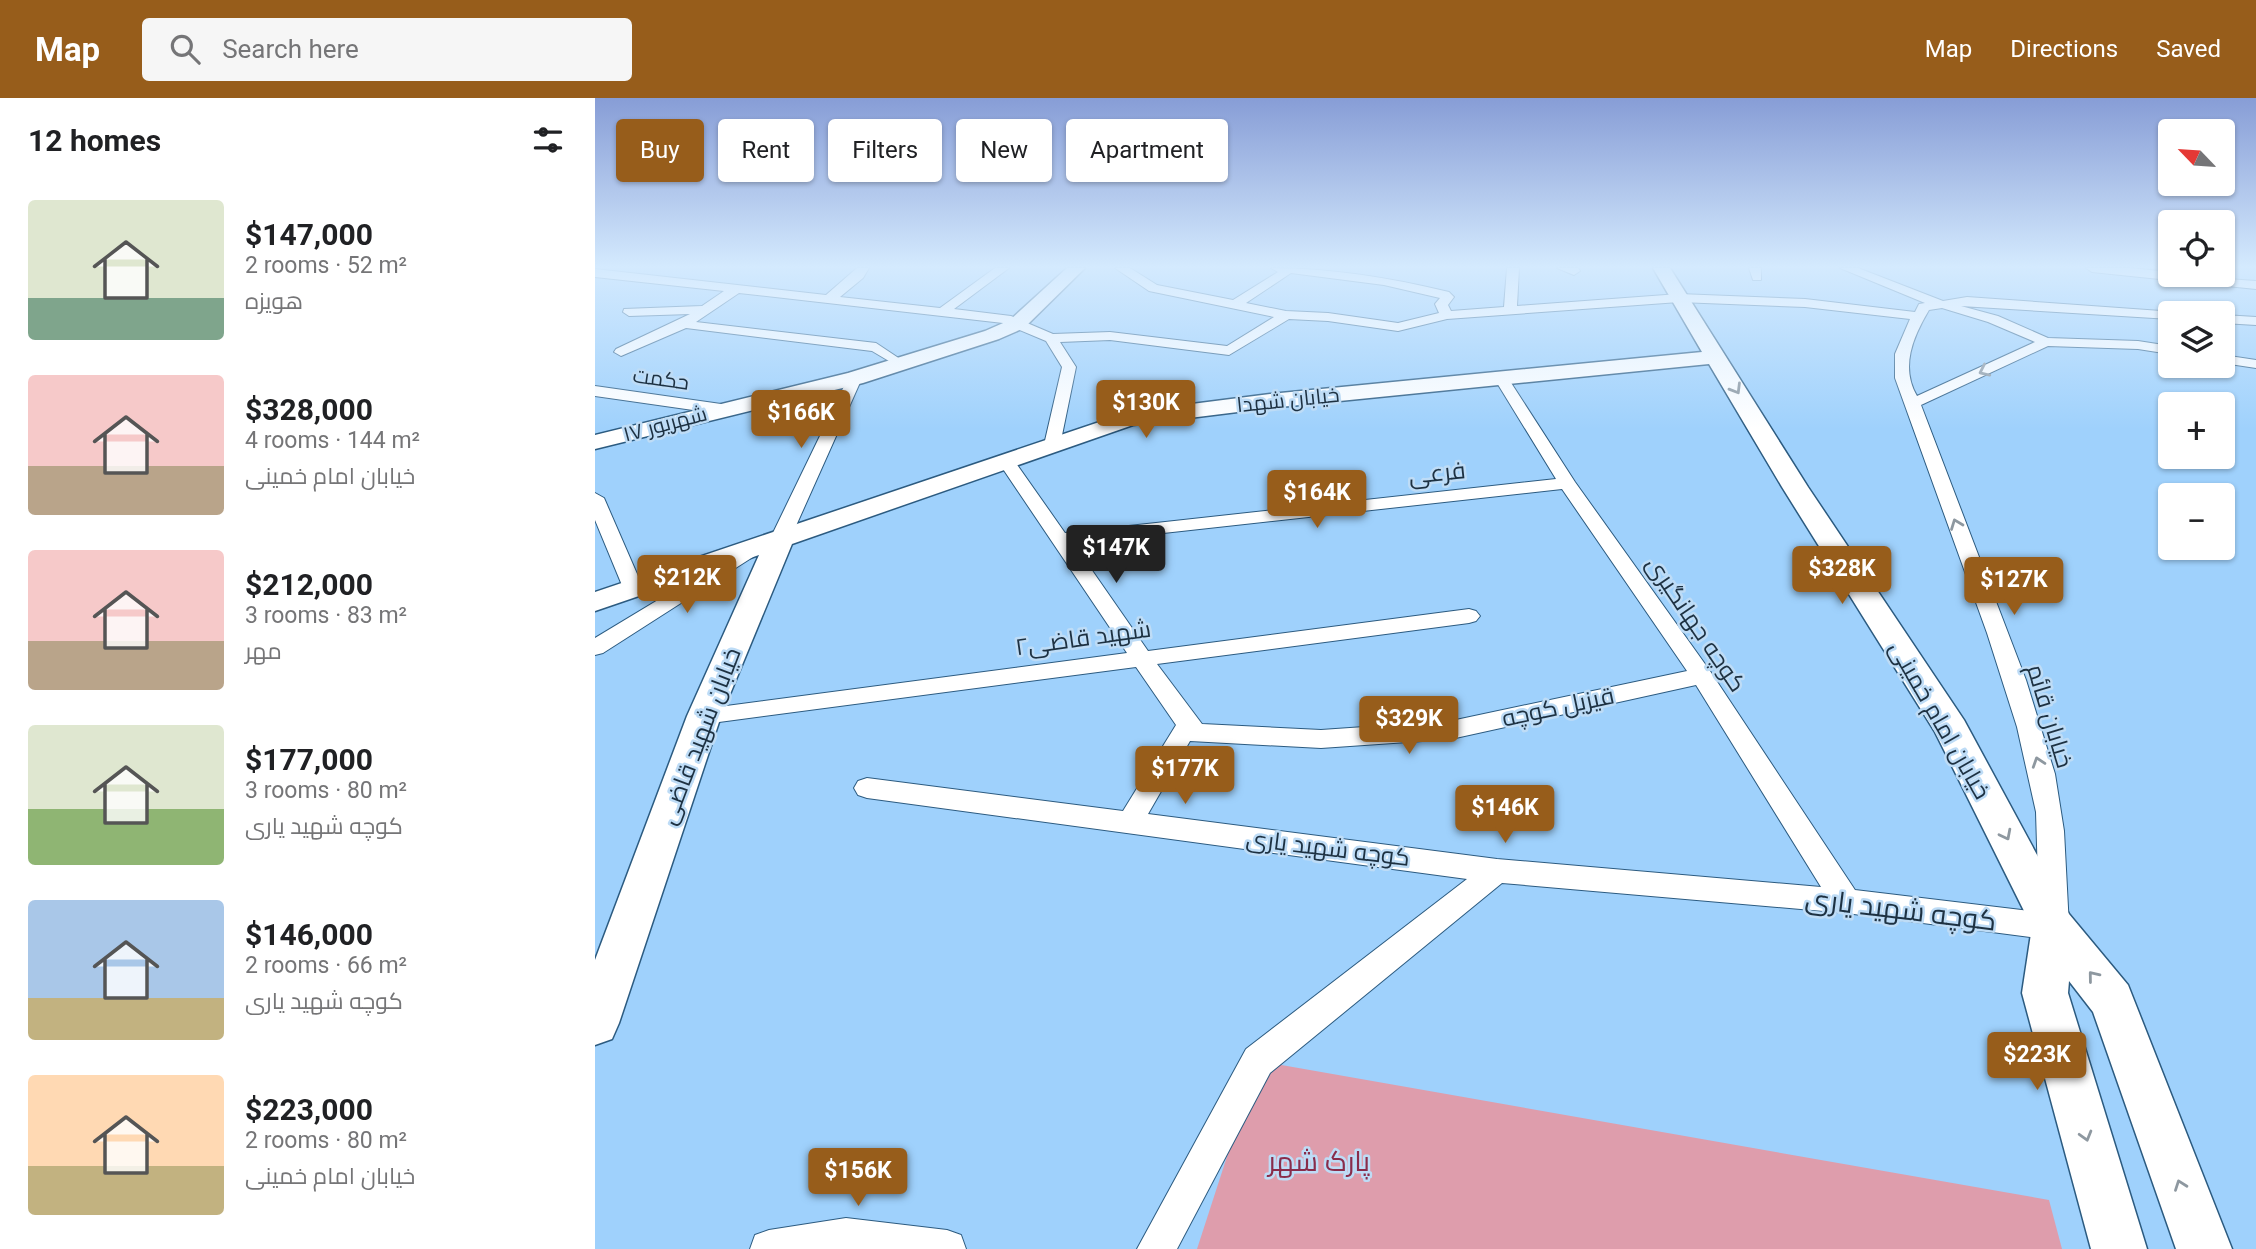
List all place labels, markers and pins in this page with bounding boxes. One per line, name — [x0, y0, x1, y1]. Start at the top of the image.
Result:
pin: $130K — [1097, 380, 1195, 440]
pin: $166K — [752, 390, 850, 450]
pin: $164K — [1268, 470, 1366, 530]
pin: $147K — [1067, 526, 1165, 585]
pin: $328K — [1793, 546, 1891, 606]
pin: $212K — [638, 556, 736, 615]
pin: $127K — [1965, 558, 2063, 617]
pin: $329K — [1360, 696, 1458, 756]
pin: $177K — [1136, 746, 1234, 806]
pin: $146K — [1456, 786, 1554, 845]
pin: $223K — [1988, 1032, 2086, 1092]
pin: $156K — [809, 1148, 907, 1208]

